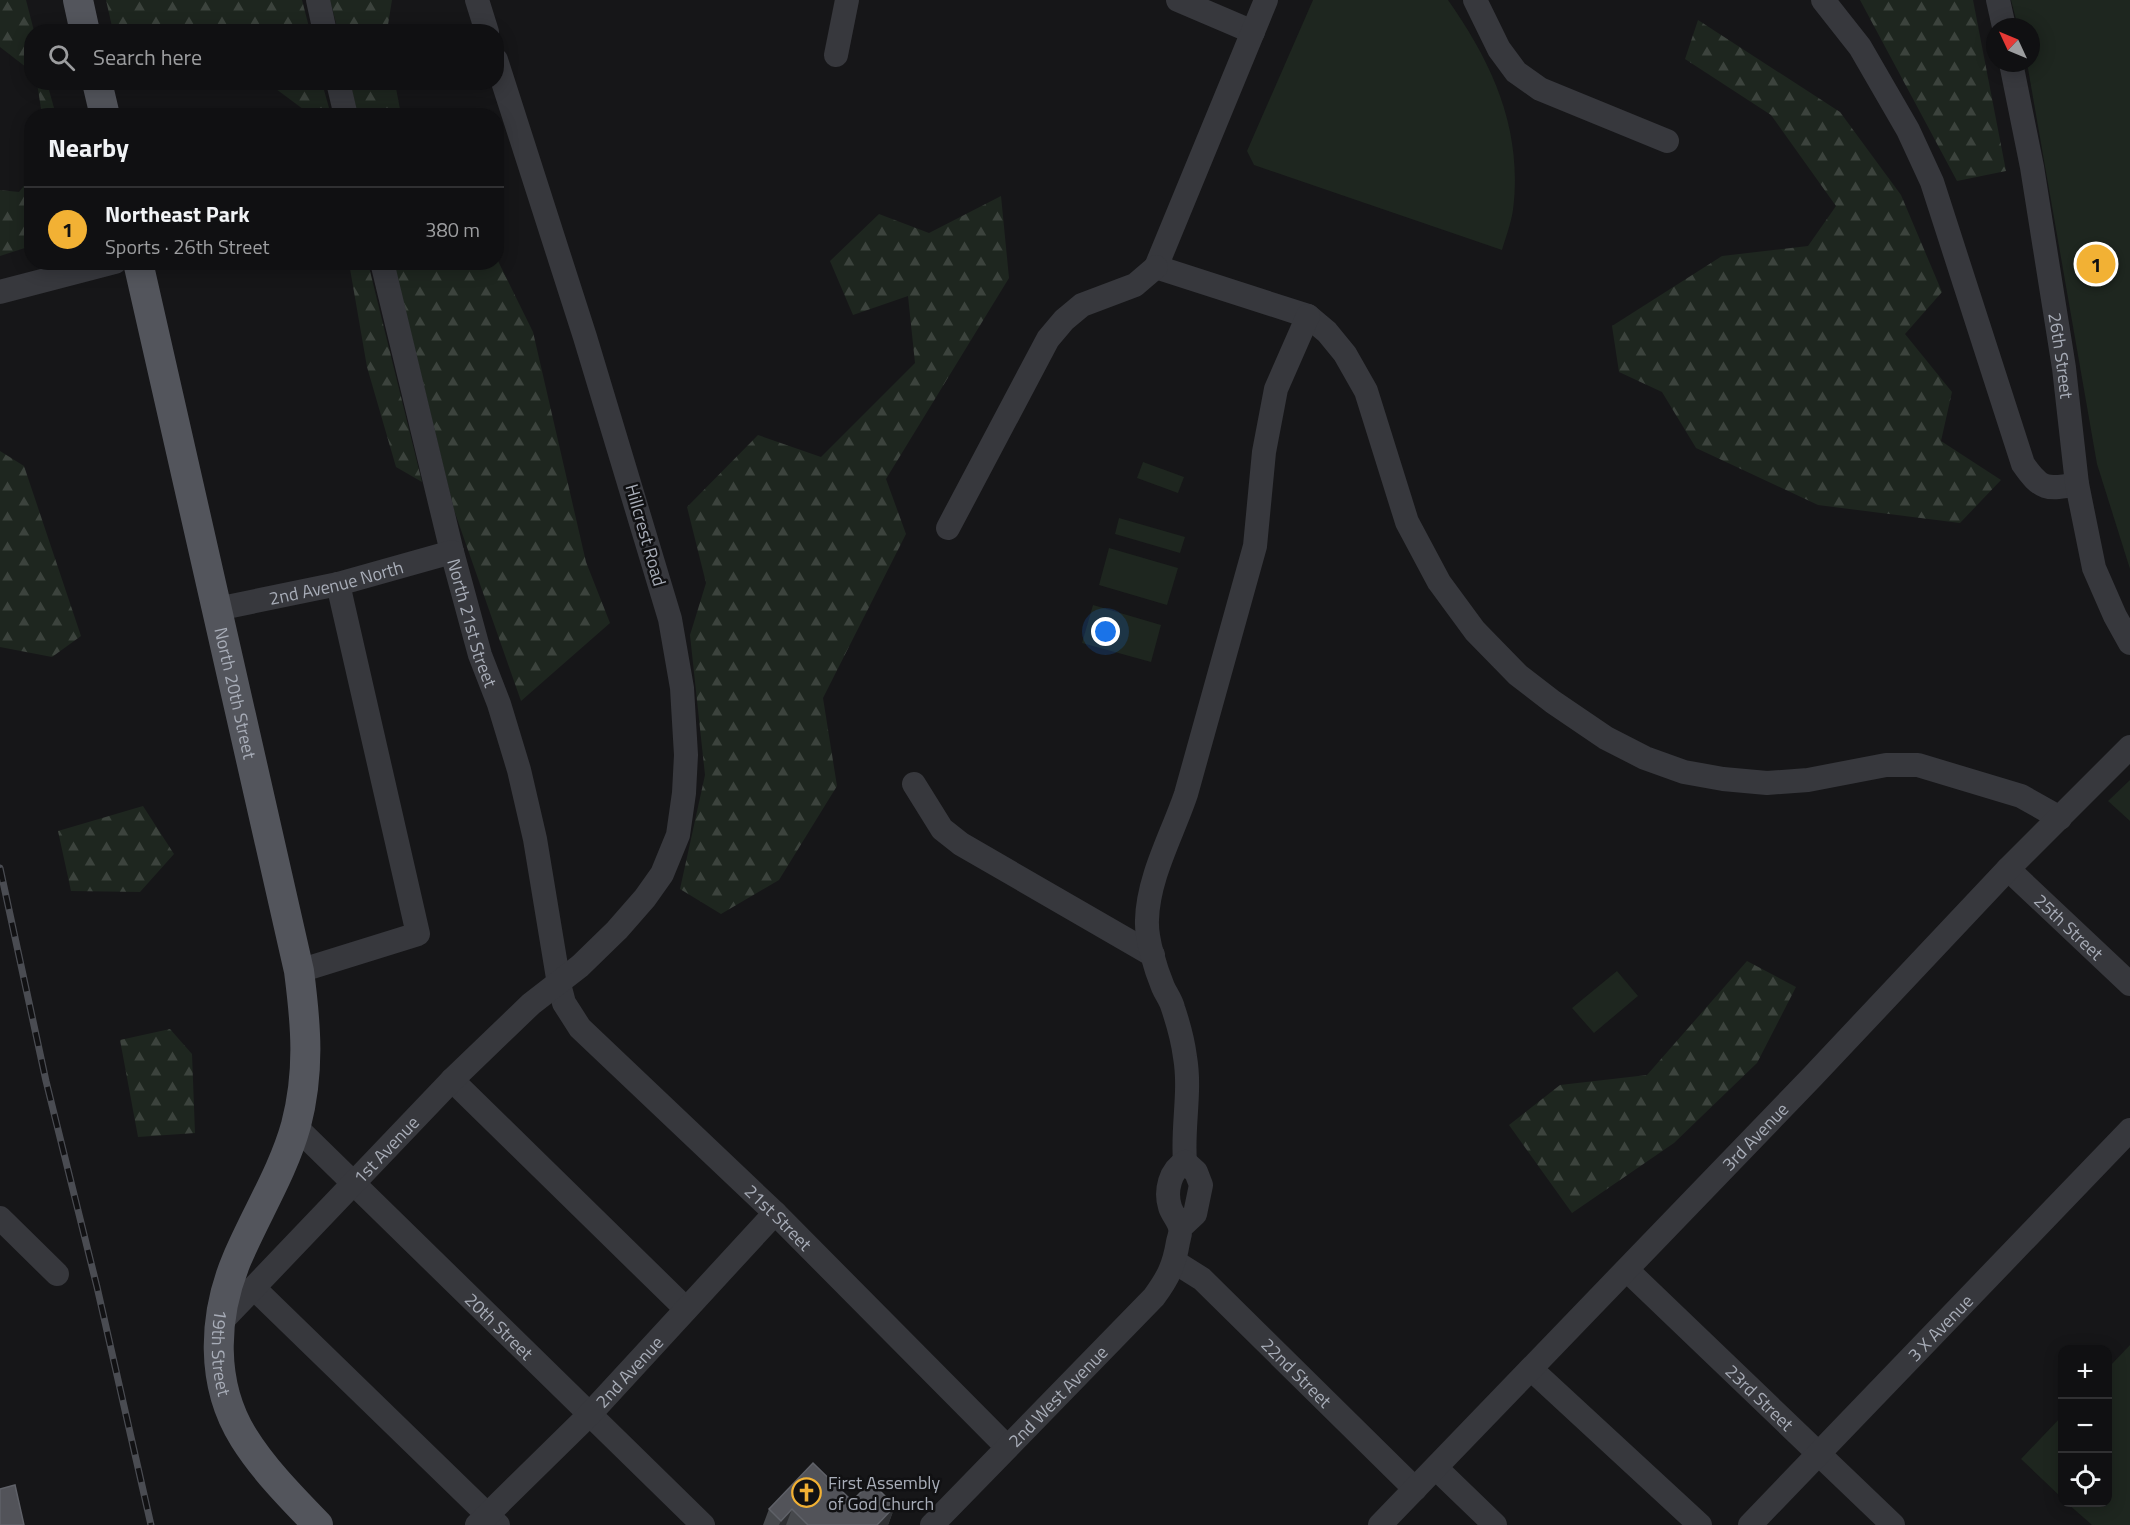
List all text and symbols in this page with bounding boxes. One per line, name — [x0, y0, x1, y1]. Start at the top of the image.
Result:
north arrow — [1986, 18, 2040, 72]
search box — [24, 24, 504, 90]
text: Search here — [93, 40, 202, 74]
icon: search — [45, 41, 78, 74]
text: Nearby — [48, 128, 129, 167]
text: Northeast Park — [105, 197, 249, 231]
text: 1 — [62, 214, 73, 245]
text: 380 m — [425, 214, 480, 245]
text: Sports · 26th Street — [105, 231, 269, 262]
pin: 1 — [2076, 242, 2116, 286]
street label: 26th Street — [2042, 311, 2081, 401]
street label: Hillcrest Road — [619, 481, 673, 589]
street label: 2nd Avenue North — [266, 553, 406, 611]
street label: North 21st Street — [441, 555, 505, 692]
your location — [1091, 617, 1120, 646]
street label: North 20th Street — [208, 624, 264, 762]
street label: 25th Street — [2028, 887, 2110, 967]
street label: 3rd Avenue — [1715, 1096, 1794, 1177]
street label: 1st Avenue — [347, 1109, 425, 1190]
street label: 21st Street — [739, 1178, 819, 1257]
street label: 20th Street — [459, 1286, 540, 1366]
street label: 3 X Avenue — [1901, 1288, 1979, 1367]
street label: 19th Street — [205, 1308, 238, 1400]
street label: 2nd Avenue — [589, 1329, 669, 1414]
street label: 22nd Street — [1255, 1331, 1339, 1414]
street label: 2nd West Avenue — [1002, 1339, 1114, 1453]
map controls — [2058, 1345, 2112, 1507]
button: + — [2058, 1345, 2112, 1399]
street label: 23rd Street — [1719, 1358, 1801, 1437]
button: − — [2058, 1399, 2112, 1453]
button: locate — [2058, 1453, 2112, 1507]
place label: First Assembly of God Church — [828, 1469, 941, 1517]
church icon: First Assembly of God Church — [791, 1476, 823, 1508]

